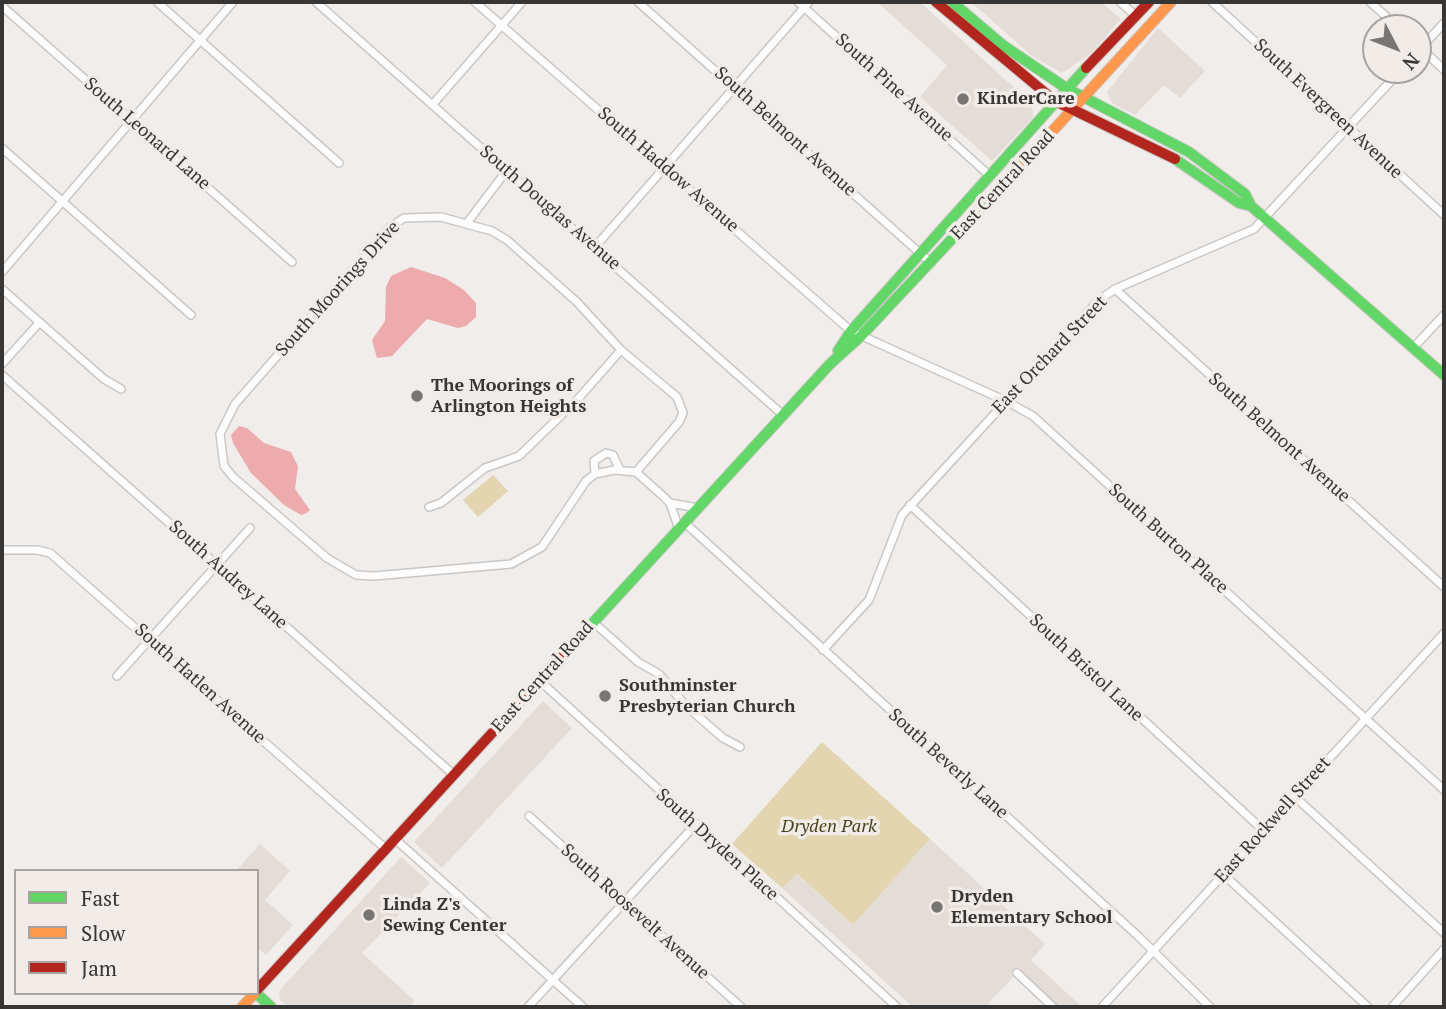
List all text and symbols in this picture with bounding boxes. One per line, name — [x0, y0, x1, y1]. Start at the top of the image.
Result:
north arrow — [1362, 14, 1432, 84]
street label: South Pine Avenue — [831, 30, 957, 146]
street label: South Evergreen Avenue — [1249, 35, 1407, 183]
text: N — [1397, 48, 1426, 76]
street label: South Belmont Avenue — [710, 63, 860, 201]
street label: South Leonard Lane — [79, 73, 215, 195]
place label: KinderCare — [977, 88, 1075, 110]
marker: KinderCare — [955, 91, 971, 107]
street label: South Haddow Avenue — [593, 103, 743, 237]
street label: East Central Road — [947, 126, 1059, 244]
street label: South Douglas Avenue — [475, 141, 625, 275]
street label: South Moorings Drive — [272, 217, 404, 361]
street label: East Orchard Street — [988, 291, 1112, 419]
street label: South Belmont Avenue — [1204, 369, 1354, 507]
place label: The Moorings of Arlington Heights — [431, 375, 586, 418]
marker: The Moorings of Arlington Heights — [409, 388, 425, 404]
street label: South Burton Place — [1104, 479, 1232, 599]
street label: South Audrey Lane — [164, 516, 292, 634]
street label: South Bristol Lane — [1025, 610, 1147, 726]
street label: East Central Road — [487, 617, 599, 737]
street label: South Hatlen Avenue — [130, 619, 270, 749]
place label: Southminster Presbyterian Church — [619, 675, 796, 718]
marker: Southminster Presbyterian Church — [597, 688, 613, 704]
street label: South Beverly Lane — [884, 705, 1012, 823]
street label: East Rockwell Street — [1211, 752, 1335, 888]
street label: South Dryden Place — [651, 784, 783, 906]
park label: Dryden Park — [781, 816, 877, 838]
street label: South Roosevelt Avenue — [556, 840, 714, 984]
legend — [14, 869, 259, 995]
text: Fast — [81, 884, 120, 912]
place label: Dryden Elementary School — [951, 886, 1113, 928]
place label: Linda Z's Sewing Center — [383, 894, 506, 936]
marker: Dryden Elementary School — [929, 899, 945, 915]
marker: Linda Z's Sewing Center — [361, 907, 377, 923]
text: Slow — [81, 919, 125, 947]
text: Jam — [81, 954, 117, 982]

